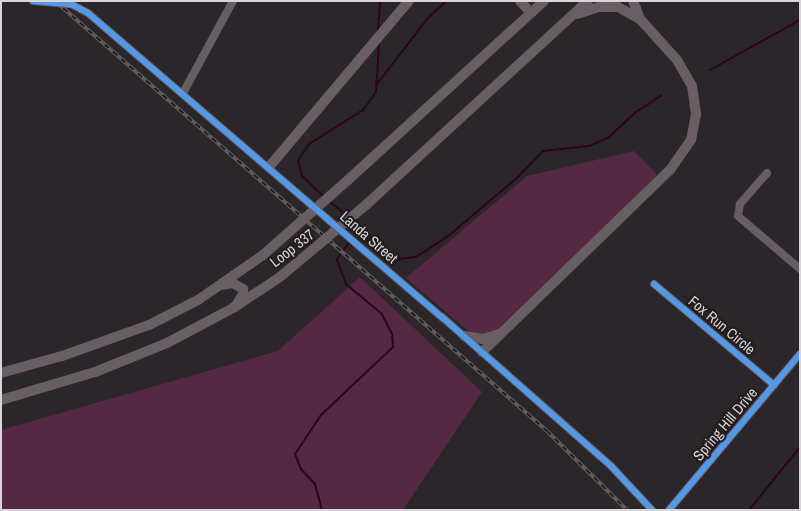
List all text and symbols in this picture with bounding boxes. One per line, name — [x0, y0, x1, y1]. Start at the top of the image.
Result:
street label: Landa Street — [337, 207, 401, 267]
street label: Loop 337 — [266, 225, 318, 271]
street label: Fox Run Circle — [685, 292, 759, 358]
street label: Spring Hill Drive — [689, 384, 761, 464]

